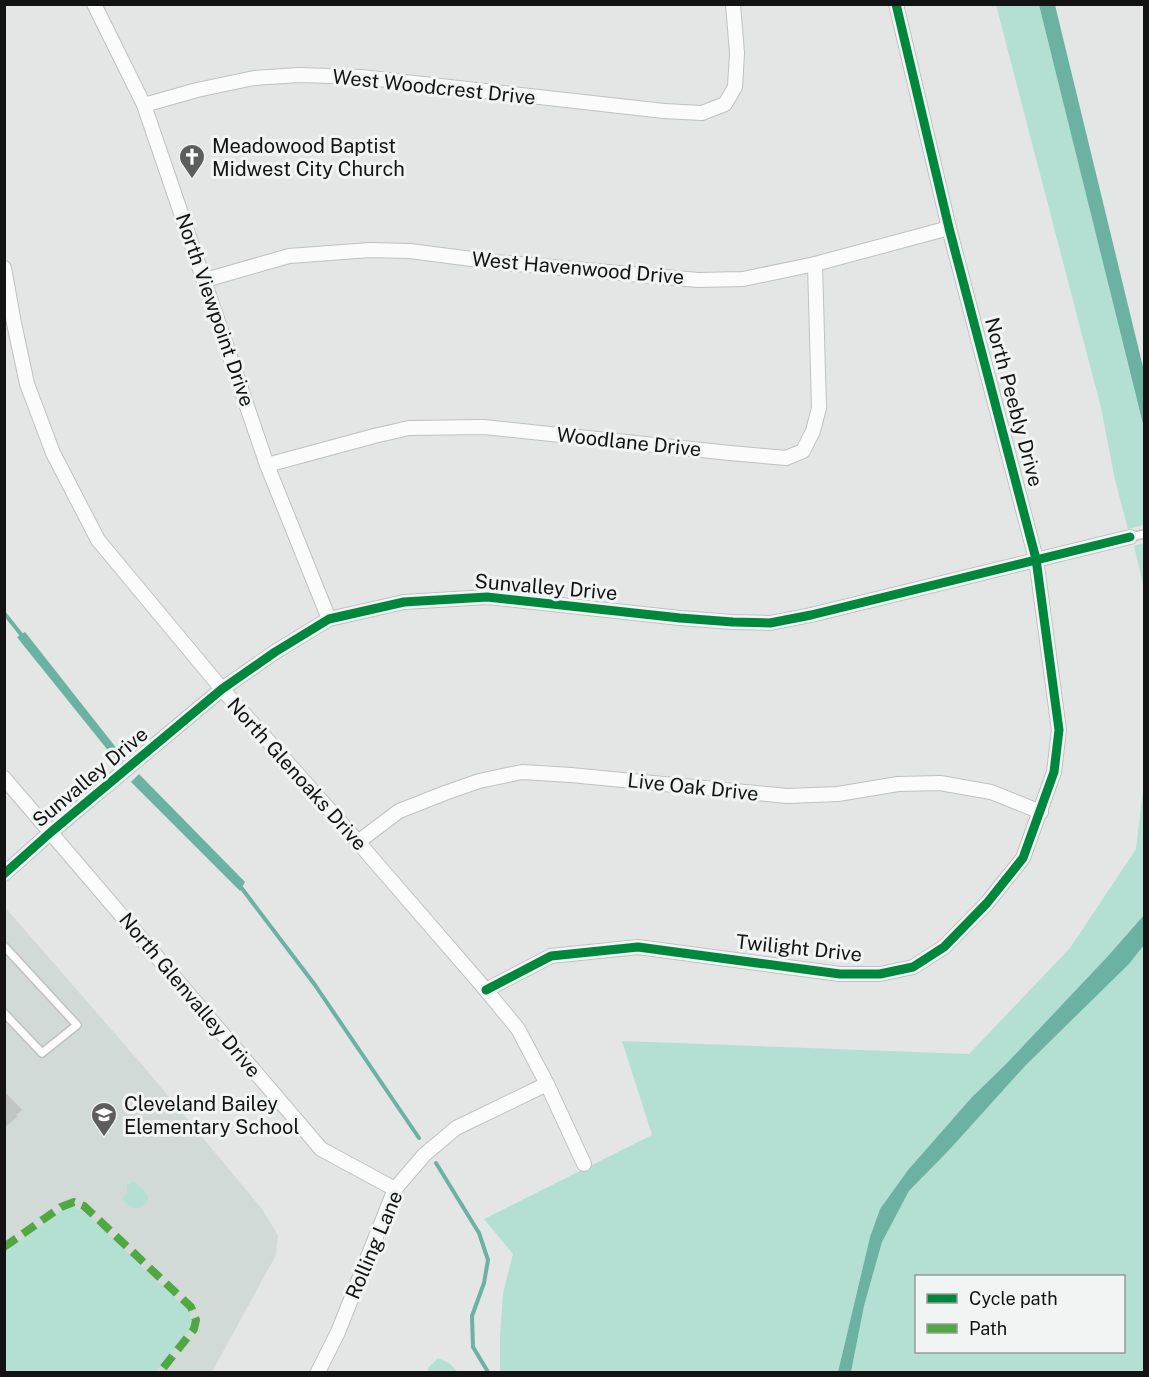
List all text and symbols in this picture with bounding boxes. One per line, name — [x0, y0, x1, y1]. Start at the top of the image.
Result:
street label: West Woodcrest Drive — [331, 64, 537, 110]
place label: Meadowood Baptist Midwest City Church — [212, 134, 405, 181]
church icon: Meadowood Baptist Midwest City Church — [177, 142, 207, 180]
street label: North Viewpoint Drive — [171, 210, 259, 410]
street label: West Havenwood Drive — [471, 247, 685, 289]
street label: North Peebly Drive — [980, 315, 1048, 489]
street label: Woodlane Drive — [555, 422, 703, 462]
street label: Sunvalley Drive — [474, 569, 618, 605]
street label: North Glenoaks Drive — [222, 693, 372, 855]
street label: Sunvalley Drive — [27, 722, 153, 832]
street label: Live Oak Drive — [626, 768, 760, 806]
street label: North Glenvalley Drive — [114, 908, 266, 1082]
street label: Twilight Drive — [735, 929, 863, 967]
place label: Cleveland Bailey Elementary School — [124, 1092, 299, 1139]
school or university icon: Cleveland Bailey Elementary School — [89, 1100, 119, 1138]
street label: Rolling Lane — [340, 1187, 408, 1303]
legend — [915, 1275, 1125, 1353]
text: Cycle path — [969, 1288, 1058, 1309]
text: Path — [969, 1318, 1007, 1339]

